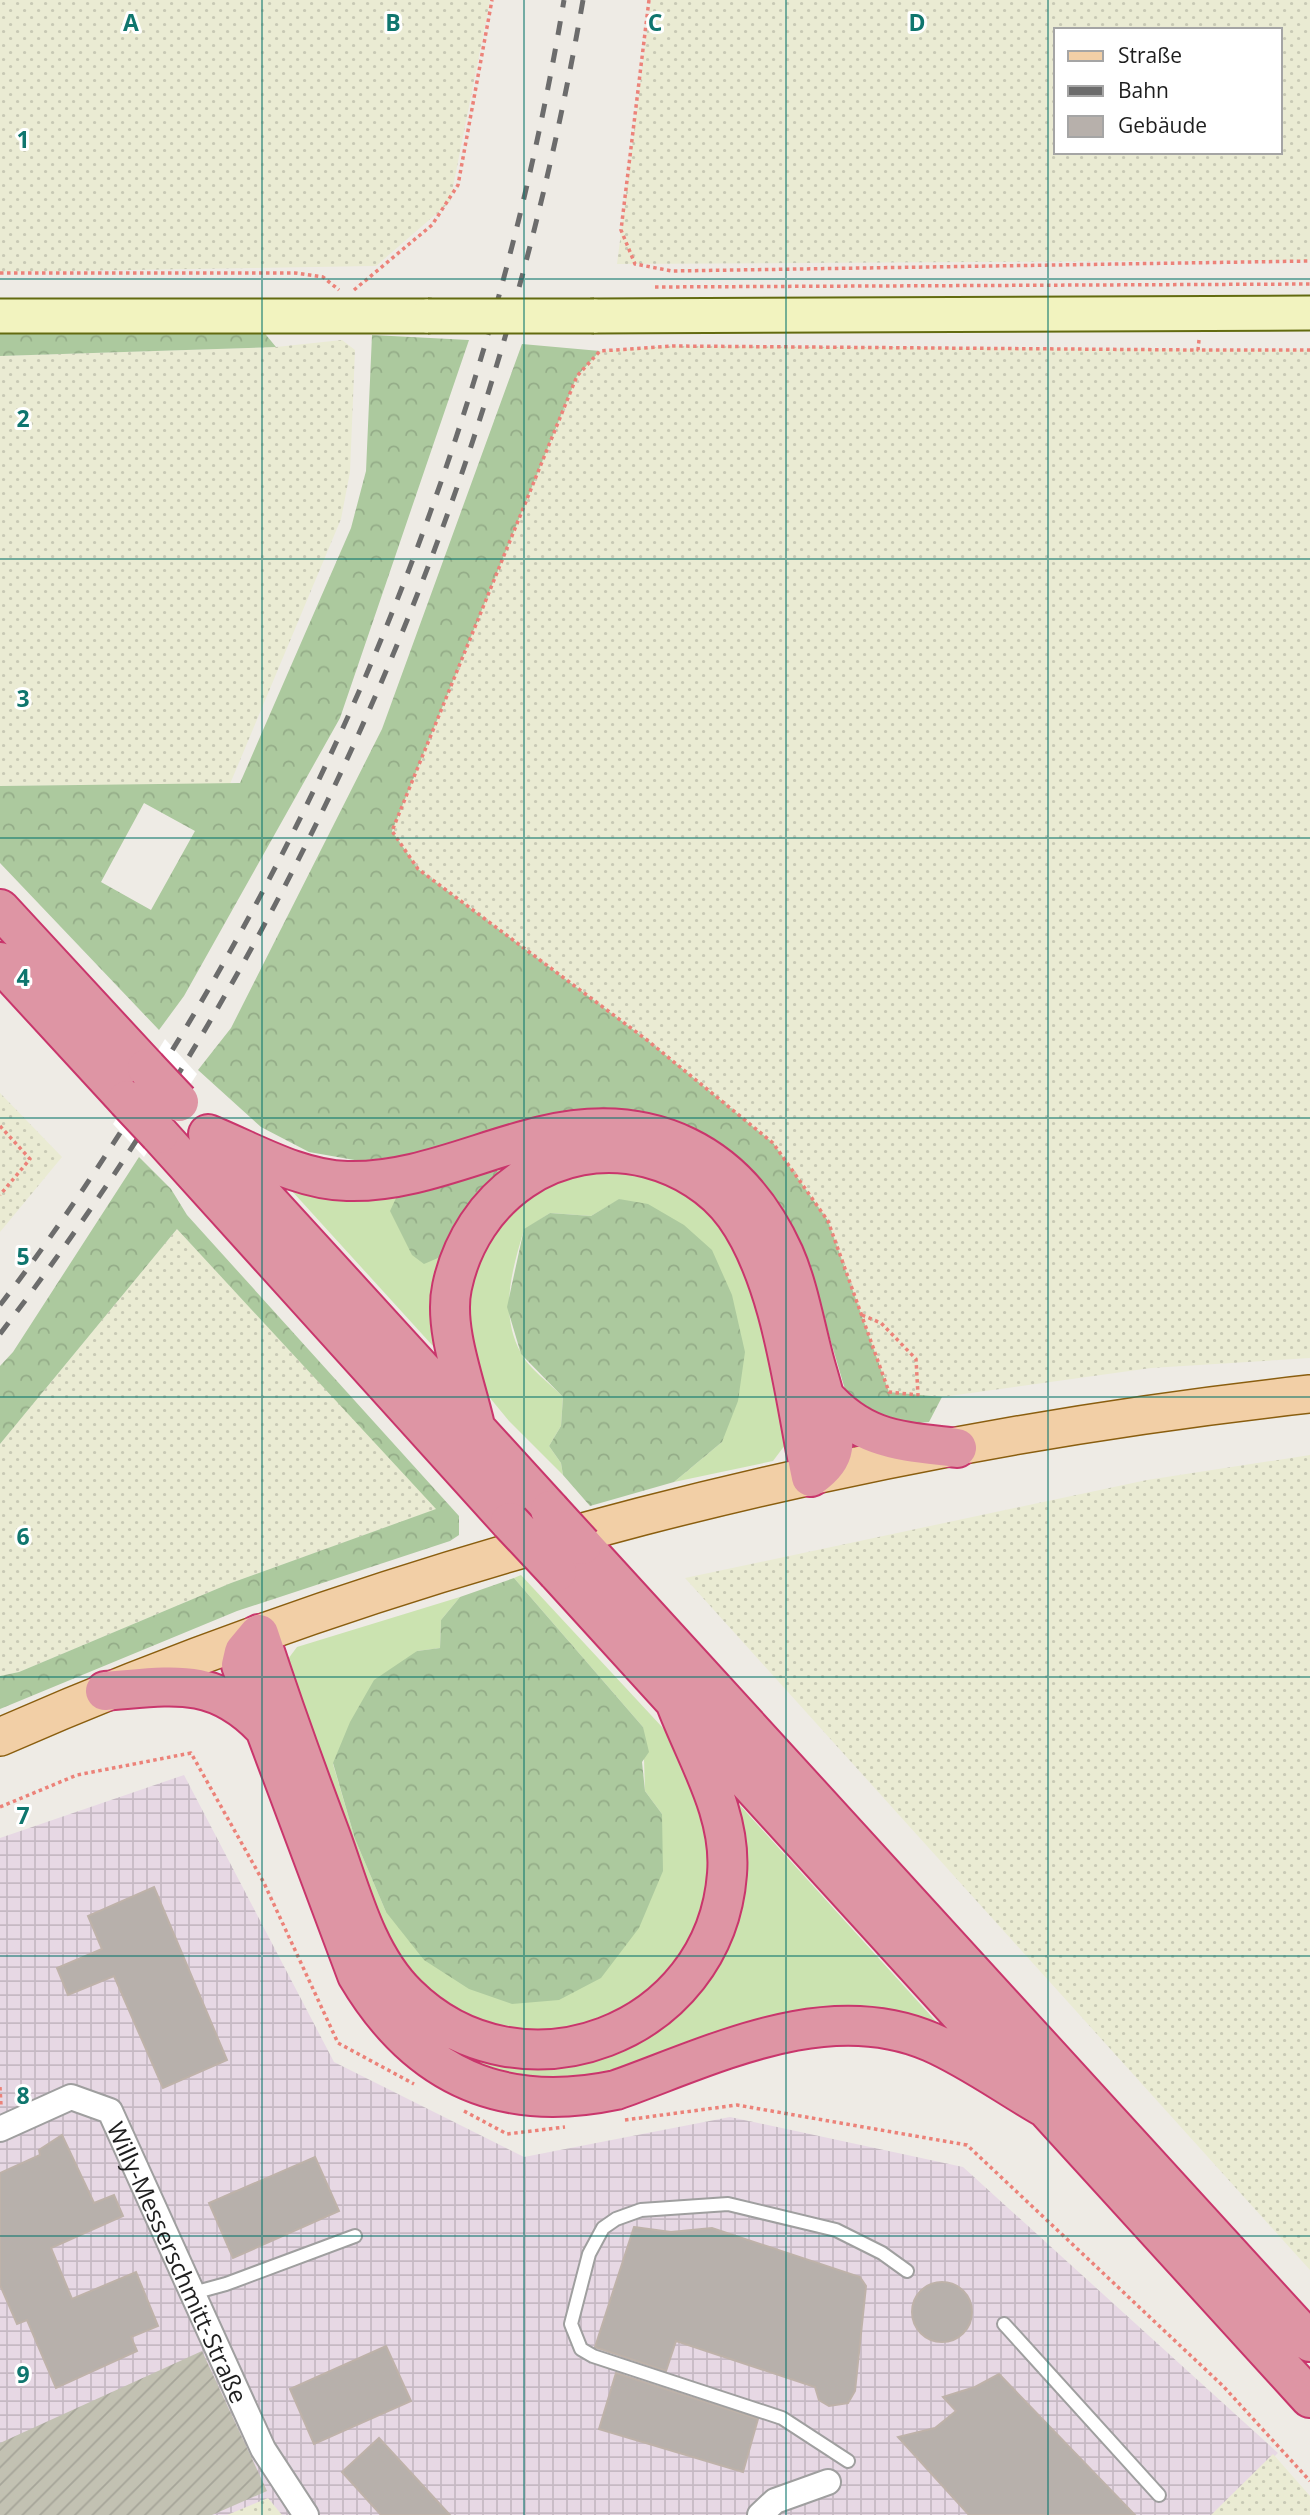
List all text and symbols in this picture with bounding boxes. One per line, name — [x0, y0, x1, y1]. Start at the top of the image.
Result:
text: A — [123, 6, 139, 38]
text: B — [385, 6, 401, 38]
text: C — [648, 6, 662, 38]
text: D — [908, 6, 926, 38]
legend — [1054, 28, 1282, 154]
text: Straße — [1118, 41, 1182, 69]
text: Bahn — [1118, 76, 1169, 104]
text: Gebäude — [1118, 111, 1207, 139]
text: 1 — [16, 123, 30, 155]
text: 2 — [16, 402, 30, 434]
text: 3 — [16, 682, 30, 714]
text: 4 — [16, 961, 30, 993]
text: 5 — [16, 1240, 30, 1272]
text: 6 — [16, 1520, 30, 1552]
text: 7 — [16, 1799, 30, 1831]
text: 8 — [16, 2079, 30, 2111]
street label: Willy-Messerschmitt-Straße — [100, 2116, 256, 2408]
text: 9 — [16, 2358, 30, 2390]

